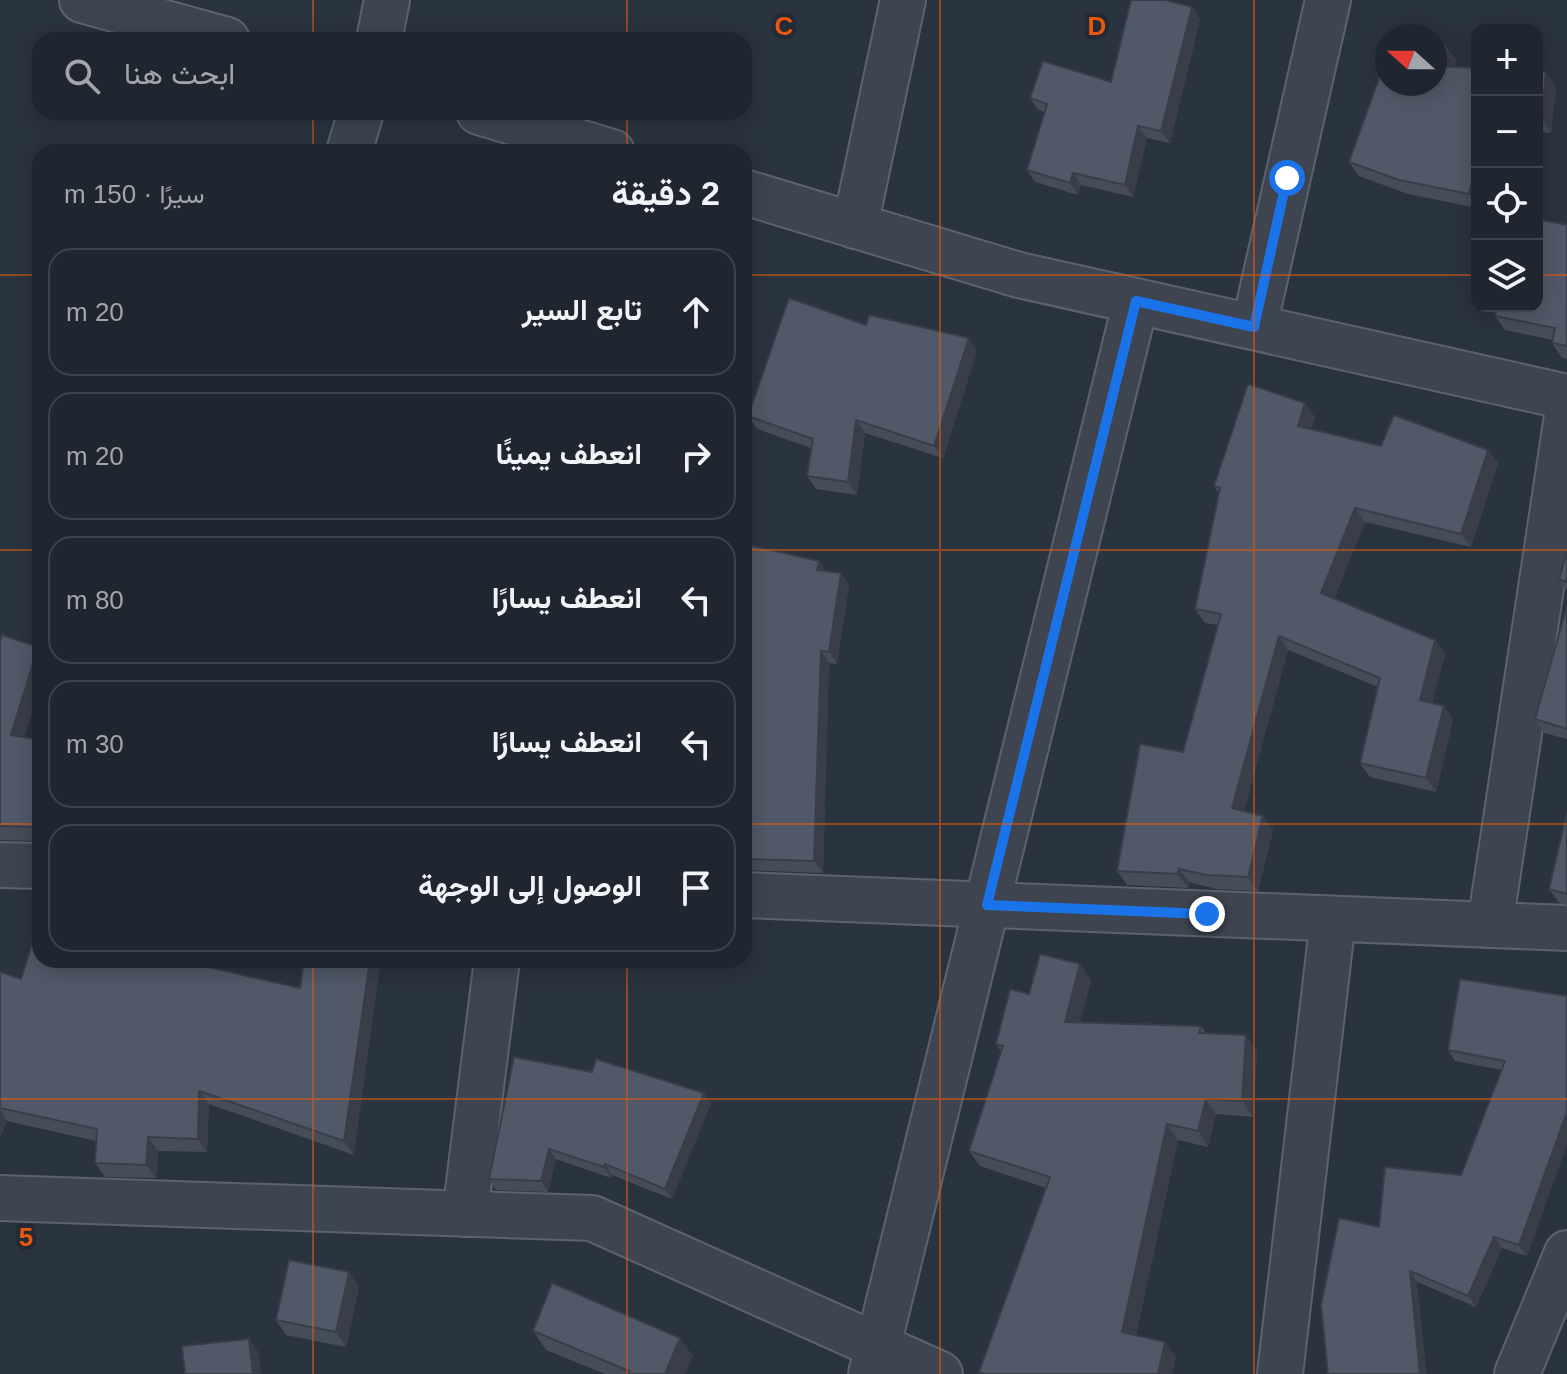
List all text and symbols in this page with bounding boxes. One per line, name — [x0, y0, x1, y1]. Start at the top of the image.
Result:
text: C — [775, 11, 794, 41]
text: D — [1088, 11, 1106, 41]
north arrow — [1375, 24, 1447, 96]
map controls — [1471, 24, 1543, 312]
button: + — [1471, 24, 1543, 96]
search box — [32, 32, 752, 120]
icon: search — [60, 54, 104, 98]
text: ابحث هنا — [124, 57, 235, 90]
button: − — [1471, 96, 1543, 168]
route start — [1269, 160, 1305, 196]
button: locate — [1471, 168, 1543, 240]
text: 2 دقيقة — [611, 174, 720, 212]
text: سيرًا · 150 m — [64, 179, 205, 209]
button: layers — [1471, 240, 1543, 312]
icon: ahead — [674, 290, 718, 334]
text: تابع السير — [522, 293, 642, 326]
text: 20 m — [66, 297, 124, 327]
icon: right — [674, 434, 718, 478]
text: انعطف يمينًا — [495, 437, 642, 470]
text: 20 m — [66, 441, 124, 471]
icon: left — [674, 578, 718, 622]
text: انعطف يسارًا — [492, 581, 642, 614]
text: 80 m — [66, 585, 124, 615]
icon: left — [674, 722, 718, 766]
text: انعطف يسارًا — [492, 725, 642, 758]
text: 30 m — [66, 729, 124, 759]
icon: arrive — [674, 866, 718, 910]
text: الوصول إلى الوجهة — [418, 869, 642, 902]
route end — [1189, 896, 1225, 932]
text: 5 — [19, 1222, 33, 1252]

